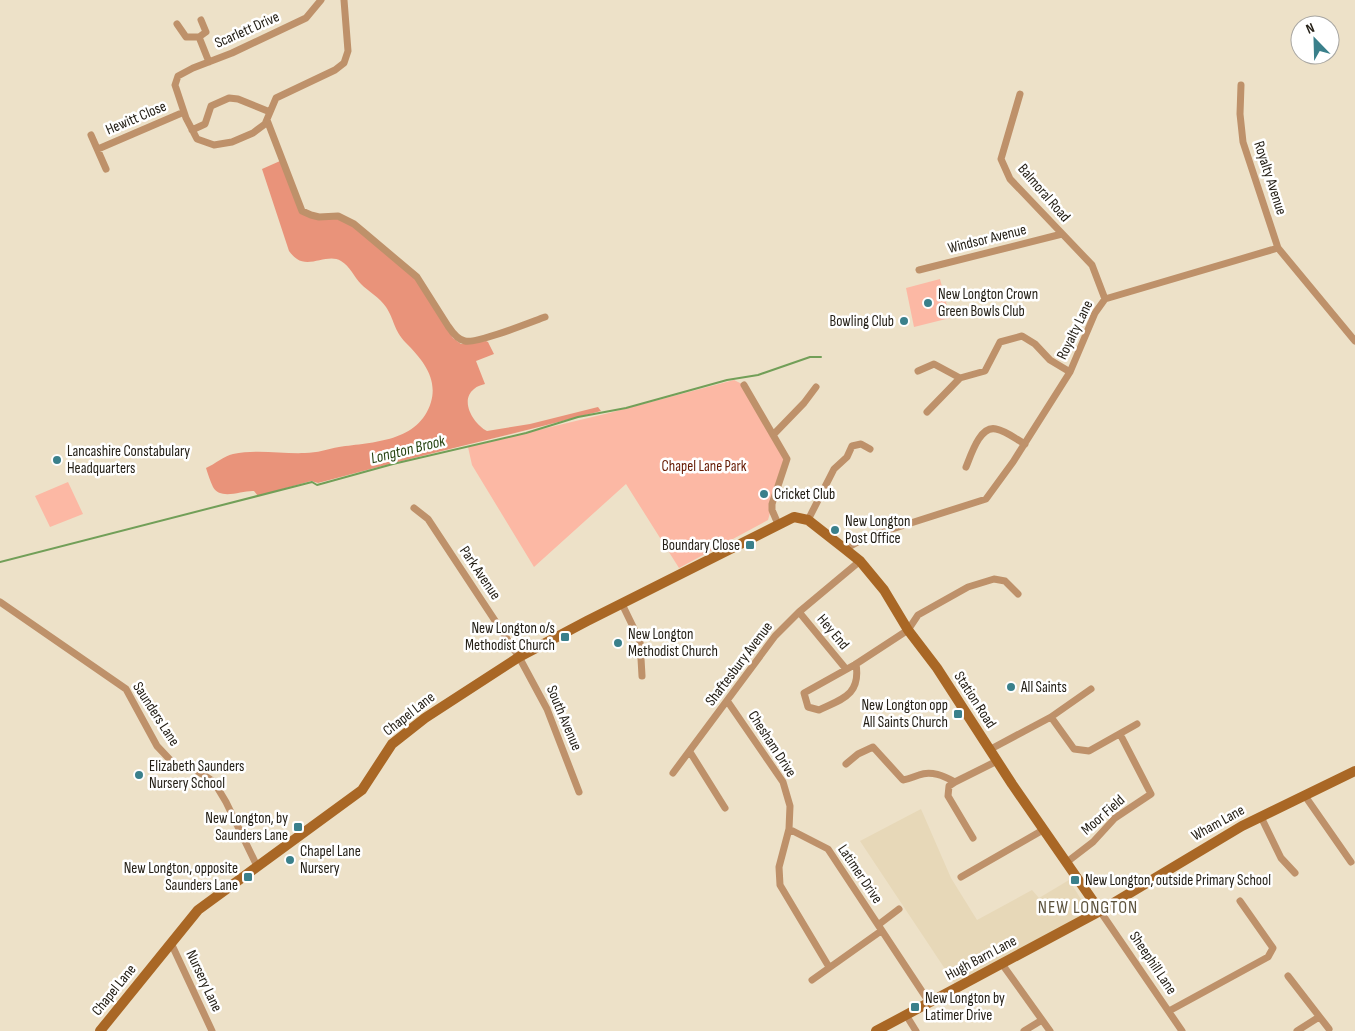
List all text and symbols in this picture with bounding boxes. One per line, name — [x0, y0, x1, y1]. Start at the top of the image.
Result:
street label: Scarlett Drive — [212, 7, 282, 53]
north arrow — [1290, 15, 1340, 65]
text: N — [1303, 19, 1317, 38]
street label: Hewitt Close — [103, 97, 169, 139]
street label: Royalty Avenue — [1249, 139, 1291, 217]
street label: Balmoral Road — [1013, 160, 1075, 226]
street label: Windsor Avenue — [946, 220, 1028, 258]
place label: New Longton Crown Green Bowls Club — [938, 285, 1038, 321]
marker: New Longton Crown Green Bowls Club — [922, 297, 934, 309]
street label: Royalty Lane — [1053, 297, 1097, 363]
place label: Bowling Club — [829, 312, 894, 331]
marker: Bowling Club — [898, 315, 910, 327]
water label: Longton Brook — [369, 431, 448, 468]
place label: Lancashire Constabulary Headquarters — [67, 442, 190, 478]
marker: Lancashire Constabulary Headquarters — [51, 454, 63, 466]
park label: Chapel Lane Park — [662, 457, 747, 476]
place label: Cricket Club — [774, 485, 835, 504]
marker: Cricket Club — [758, 488, 770, 500]
place label: New Longton Post Office — [845, 512, 911, 548]
marker: New Longton Post Office — [829, 524, 841, 536]
place label: Boundary Close — [662, 536, 740, 555]
marker: Boundary Close — [744, 539, 756, 551]
street label: Park Avenue — [455, 542, 505, 604]
street label: Hey End — [813, 610, 853, 654]
street label: Shaftesbury Avenue — [701, 618, 777, 710]
place label: New Longton o/s Methodist Church — [465, 619, 555, 655]
place label: New Longton Methodist Church — [628, 625, 718, 661]
marker: New Longton o/s Methodist Church — [559, 631, 571, 643]
marker: New Longton Methodist Church — [612, 637, 624, 649]
street label: Station Road — [950, 668, 1000, 732]
street label: Saunders Lane — [128, 678, 184, 750]
place label: All Saints — [1020, 678, 1067, 697]
marker: All Saints — [1005, 681, 1017, 693]
street label: South Avenue — [542, 683, 586, 753]
street label: Chapel Lane — [379, 688, 439, 740]
place label: New Longton opp All Saints Church — [861, 696, 948, 732]
street label: Chesham Drive — [743, 707, 801, 781]
marker: New Longton opp All Saints Church — [952, 708, 964, 720]
place label: Elizabeth Saunders Nursery School — [149, 757, 244, 793]
marker: Elizabeth Saunders Nursery School — [133, 769, 145, 781]
street label: Moor Field — [1077, 791, 1129, 839]
street label: Wham Lane — [1188, 801, 1248, 845]
place label: New Longton, by Saunders Lane — [205, 809, 288, 845]
marker: New Longton, by Saunders Lane — [292, 821, 304, 833]
street label: Latimer Drive — [833, 841, 887, 907]
place label: Chapel Lane Nursery — [300, 842, 361, 878]
marker: Chapel Lane Nursery — [284, 854, 296, 866]
place label: New Longton, opposite Saunders Lane — [124, 859, 238, 895]
marker: New Longton, opposite Saunders Lane — [242, 871, 254, 883]
place label: New Longton, outside Primary School — [1085, 871, 1271, 890]
marker: New Longton, outside Primary School — [1069, 874, 1081, 886]
district label: NEW LONGTON — [1038, 897, 1138, 918]
street label: Sheephill Lane — [1125, 928, 1181, 998]
street label: Hugh Barn Lane — [942, 931, 1020, 985]
street label: Nursery Lane — [181, 947, 227, 1015]
street label: Chapel Lane — [88, 960, 140, 1020]
place label: New Longton by Latimer Drive — [925, 989, 1005, 1025]
marker: New Longton by Latimer Drive — [909, 1001, 921, 1013]

